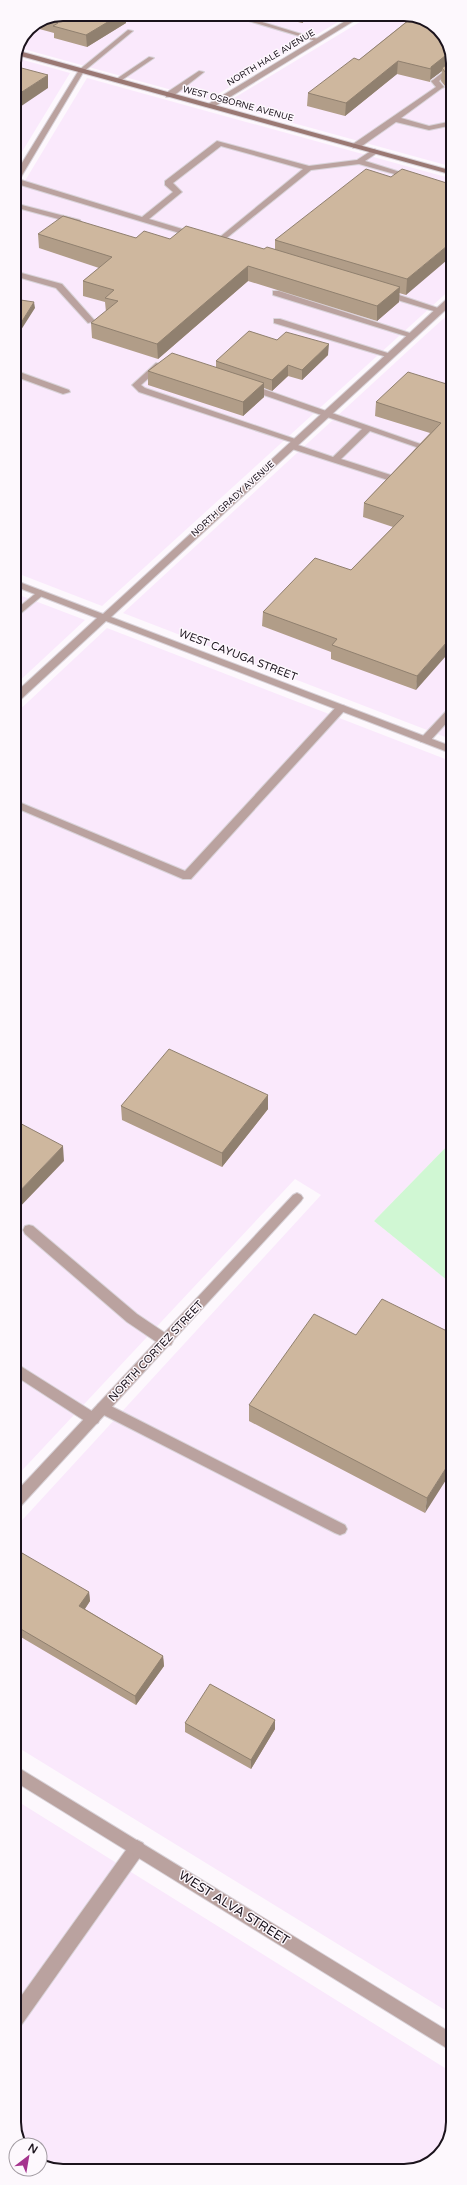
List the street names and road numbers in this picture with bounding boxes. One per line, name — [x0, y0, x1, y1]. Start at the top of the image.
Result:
street label: NORTH HALE AVENUE — [225, 27, 317, 89]
street label: WEST OSBORNE AVENUE — [181, 84, 295, 124]
street label: NORTH GRADY AVENUE — [189, 459, 277, 539]
street label: WEST CAYUGA STREET — [177, 626, 299, 684]
street label: NORTH CORTEZ STREET — [106, 1298, 206, 1404]
street label: WEST ALVA STREET — [176, 1867, 292, 1949]

